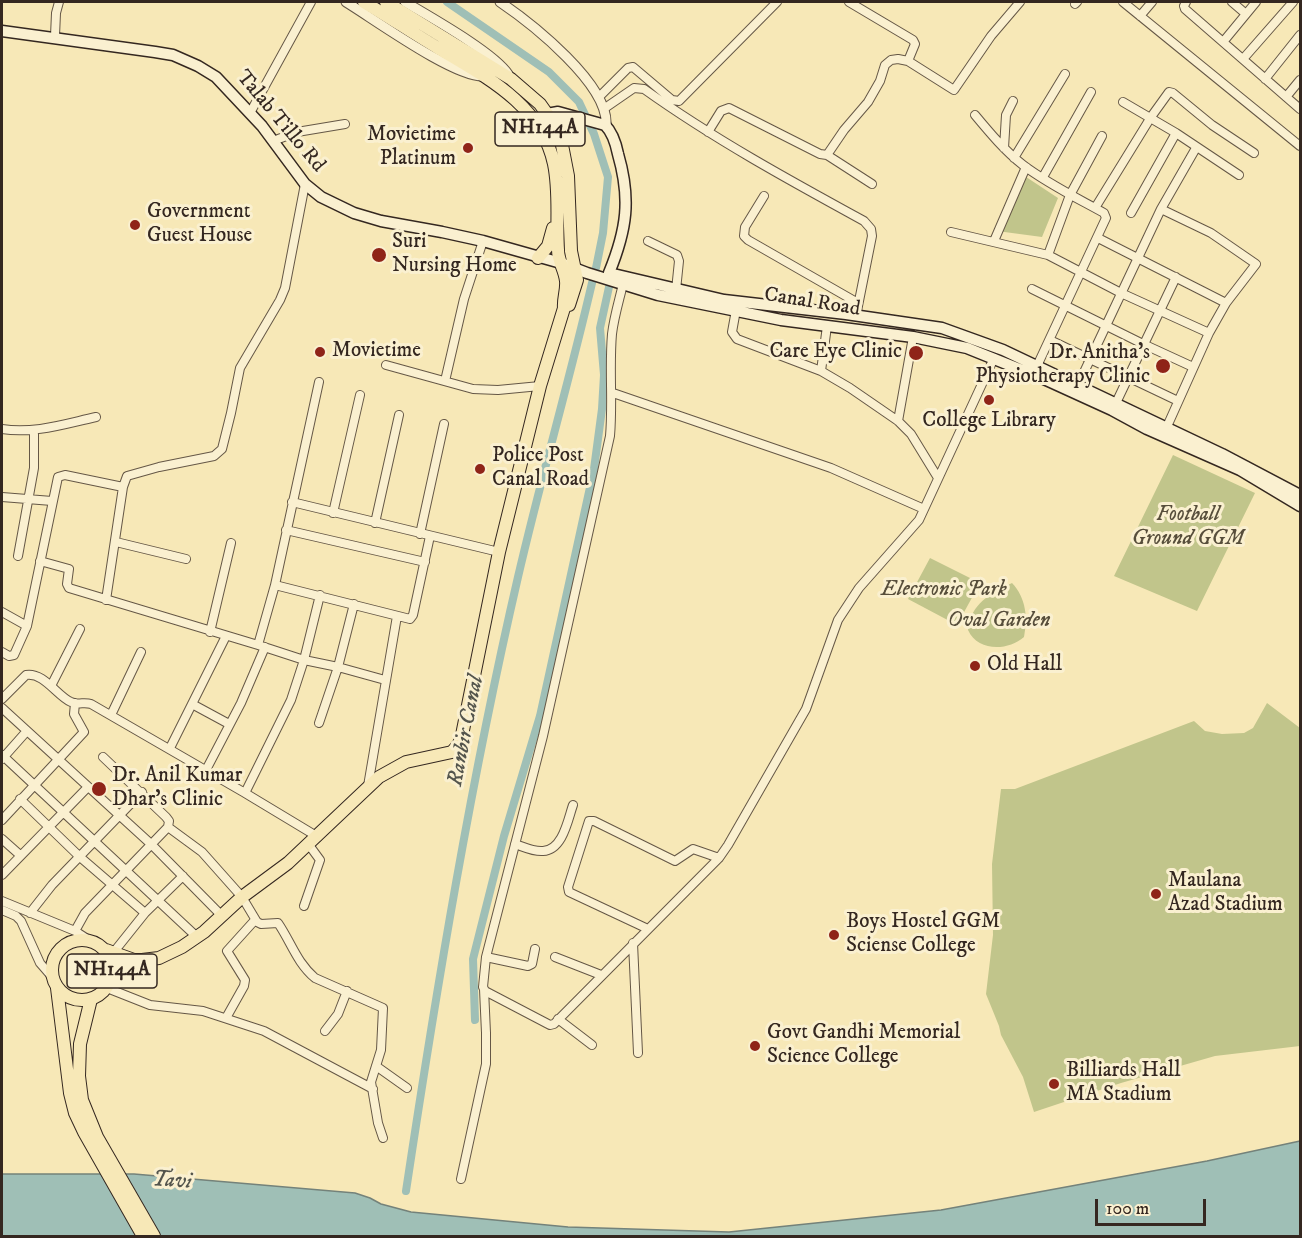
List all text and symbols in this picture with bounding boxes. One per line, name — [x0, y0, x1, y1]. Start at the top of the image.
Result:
street label: Talab Tillo Rd — [230, 66, 330, 178]
road number: NH144A — [495, 112, 585, 146]
place label: Movietime Platinum — [367, 123, 456, 173]
marker: Movietime Platinum — [461, 141, 475, 155]
place label: Government Guest House — [147, 200, 252, 250]
marker: Government Guest House — [128, 218, 142, 232]
place label: Suri Nursing Home — [392, 230, 517, 280]
marker: Suri Nursing Home — [370, 246, 388, 264]
street label: Canal Road — [762, 283, 862, 323]
place label: Movietime — [332, 339, 421, 365]
place label: Care Eye Clinic — [769, 340, 902, 366]
place label: Dr. Anitha's Physiotherapy Clinic — [975, 341, 1150, 391]
marker: Care Eye Clinic — [907, 344, 925, 362]
marker: Movietime — [313, 345, 327, 359]
marker: Dr. Anitha's Physiotherapy Clinic — [1154, 357, 1172, 375]
marker: College Library — [982, 393, 996, 407]
place label: College Library — [922, 409, 1056, 435]
place label: Police Post Canal Road — [492, 444, 589, 494]
marker: Police Post Canal Road — [473, 462, 487, 476]
park label: Football Ground GGM — [1132, 503, 1244, 553]
park label: Electronic Park — [881, 578, 1007, 604]
park label: Oval Garden — [948, 609, 1050, 635]
place label: Old Hall — [987, 653, 1062, 679]
marker: Old Hall — [968, 659, 982, 673]
water label: Ranbir Canal — [443, 673, 491, 789]
place label: Dr. Anil Kumar Dhar's Clinic — [112, 764, 242, 814]
marker: Dr. Anil Kumar Dhar's Clinic — [90, 780, 108, 798]
place label: Maulana Azad Stadium — [1168, 869, 1283, 919]
marker: Maulana Azad Stadium — [1149, 887, 1163, 901]
place label: Boys Hostel GGM Sciense College — [846, 910, 1000, 960]
marker: Boys Hostel GGM Sciense College — [827, 928, 841, 942]
road number: NH144A — [67, 954, 157, 988]
place label: Govt Gandhi Memorial Science College — [767, 1021, 960, 1071]
marker: Govt Gandhi Memorial Science College — [748, 1039, 762, 1053]
place label: Billiards Hall MA Stadium — [1066, 1059, 1180, 1109]
marker: Billiards Hall MA Stadium — [1047, 1077, 1061, 1091]
water label: Tavi — [151, 1167, 193, 1197]
scale bar — [1098, 1187, 1209, 1225]
text: 100 m — [1106, 1198, 1149, 1220]

